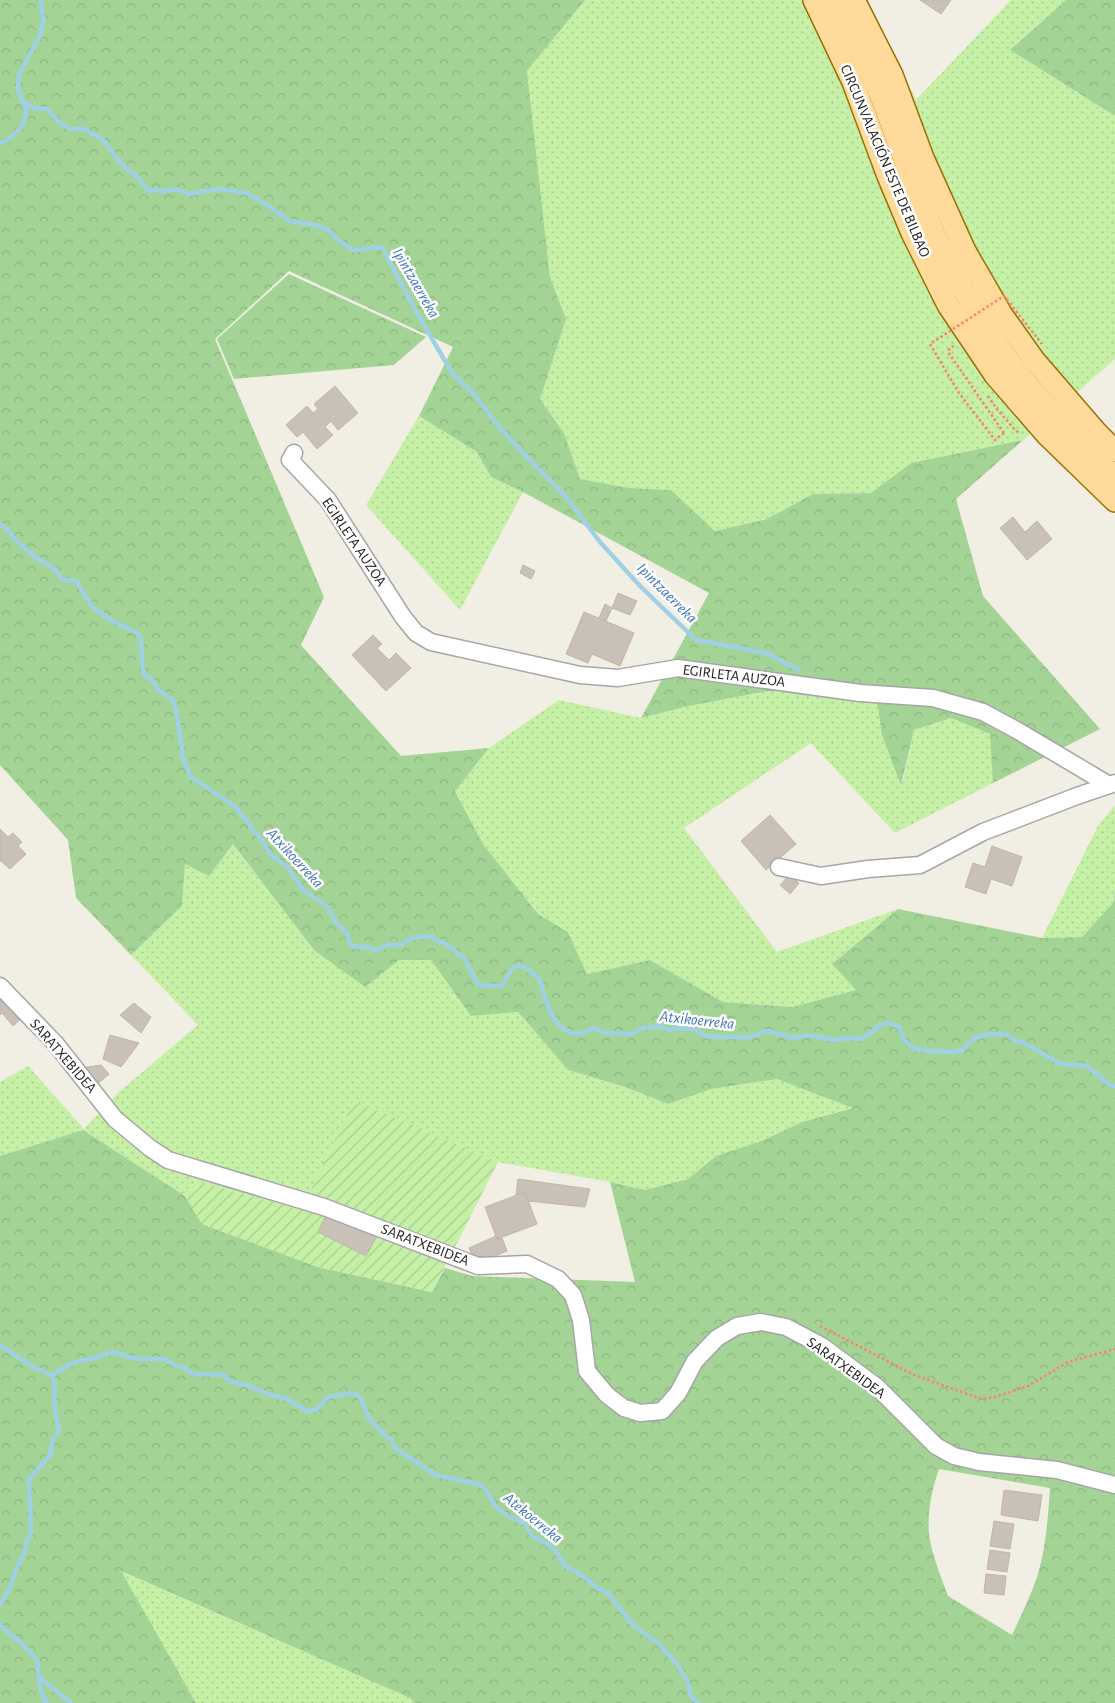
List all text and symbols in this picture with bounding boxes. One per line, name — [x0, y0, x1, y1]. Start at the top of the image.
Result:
street label: CIRCUNVALACIÓN ESTE DE BILBAO — [838, 62, 934, 259]
water label: Ipintzaerreka — [389, 245, 442, 321]
street label: EGIRLETA AUZOA — [319, 495, 389, 589]
water label: Ipintzaerreka — [633, 560, 700, 627]
street label: EGIRLETA AUZOA — [682, 662, 786, 690]
water label: Atxikoerreka — [263, 824, 326, 891]
water label: Atxikoerreka — [658, 1008, 735, 1032]
street label: SARATXEBIDEA — [27, 1016, 99, 1096]
street label: SARATXEBIDEA — [379, 1221, 471, 1269]
street label: SARATXEBIDEA — [804, 1335, 888, 1402]
water label: Atekoerreka — [500, 1489, 565, 1546]

